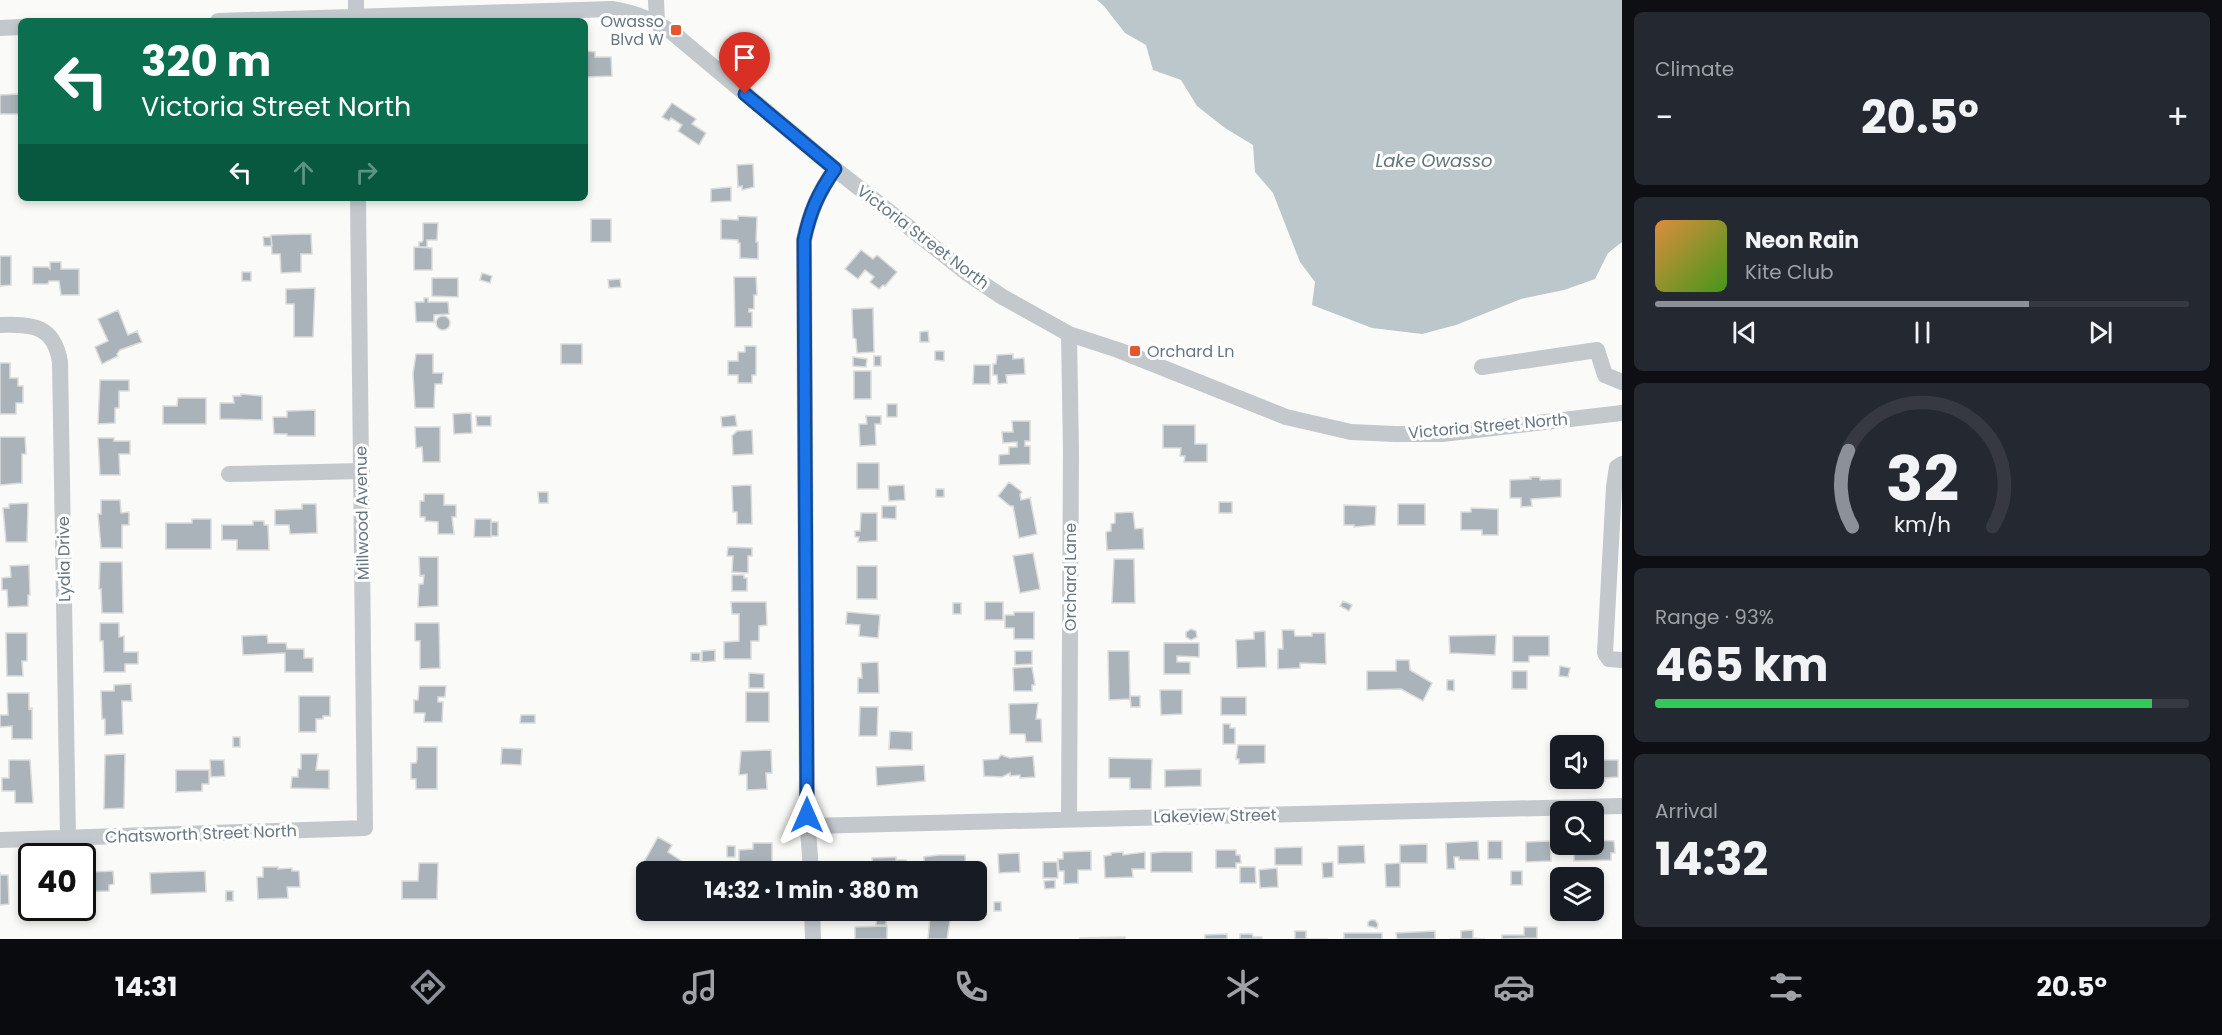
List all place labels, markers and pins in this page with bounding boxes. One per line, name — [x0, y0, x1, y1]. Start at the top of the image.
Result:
place label: Owasso Blvd W — [601, 10, 664, 51]
marker: Owasso Blvd W — [669, 23, 683, 37]
pin — [719, 32, 770, 94]
place label: Orchard Ln — [1147, 340, 1235, 363]
marker: Orchard Ln — [1128, 344, 1142, 358]

